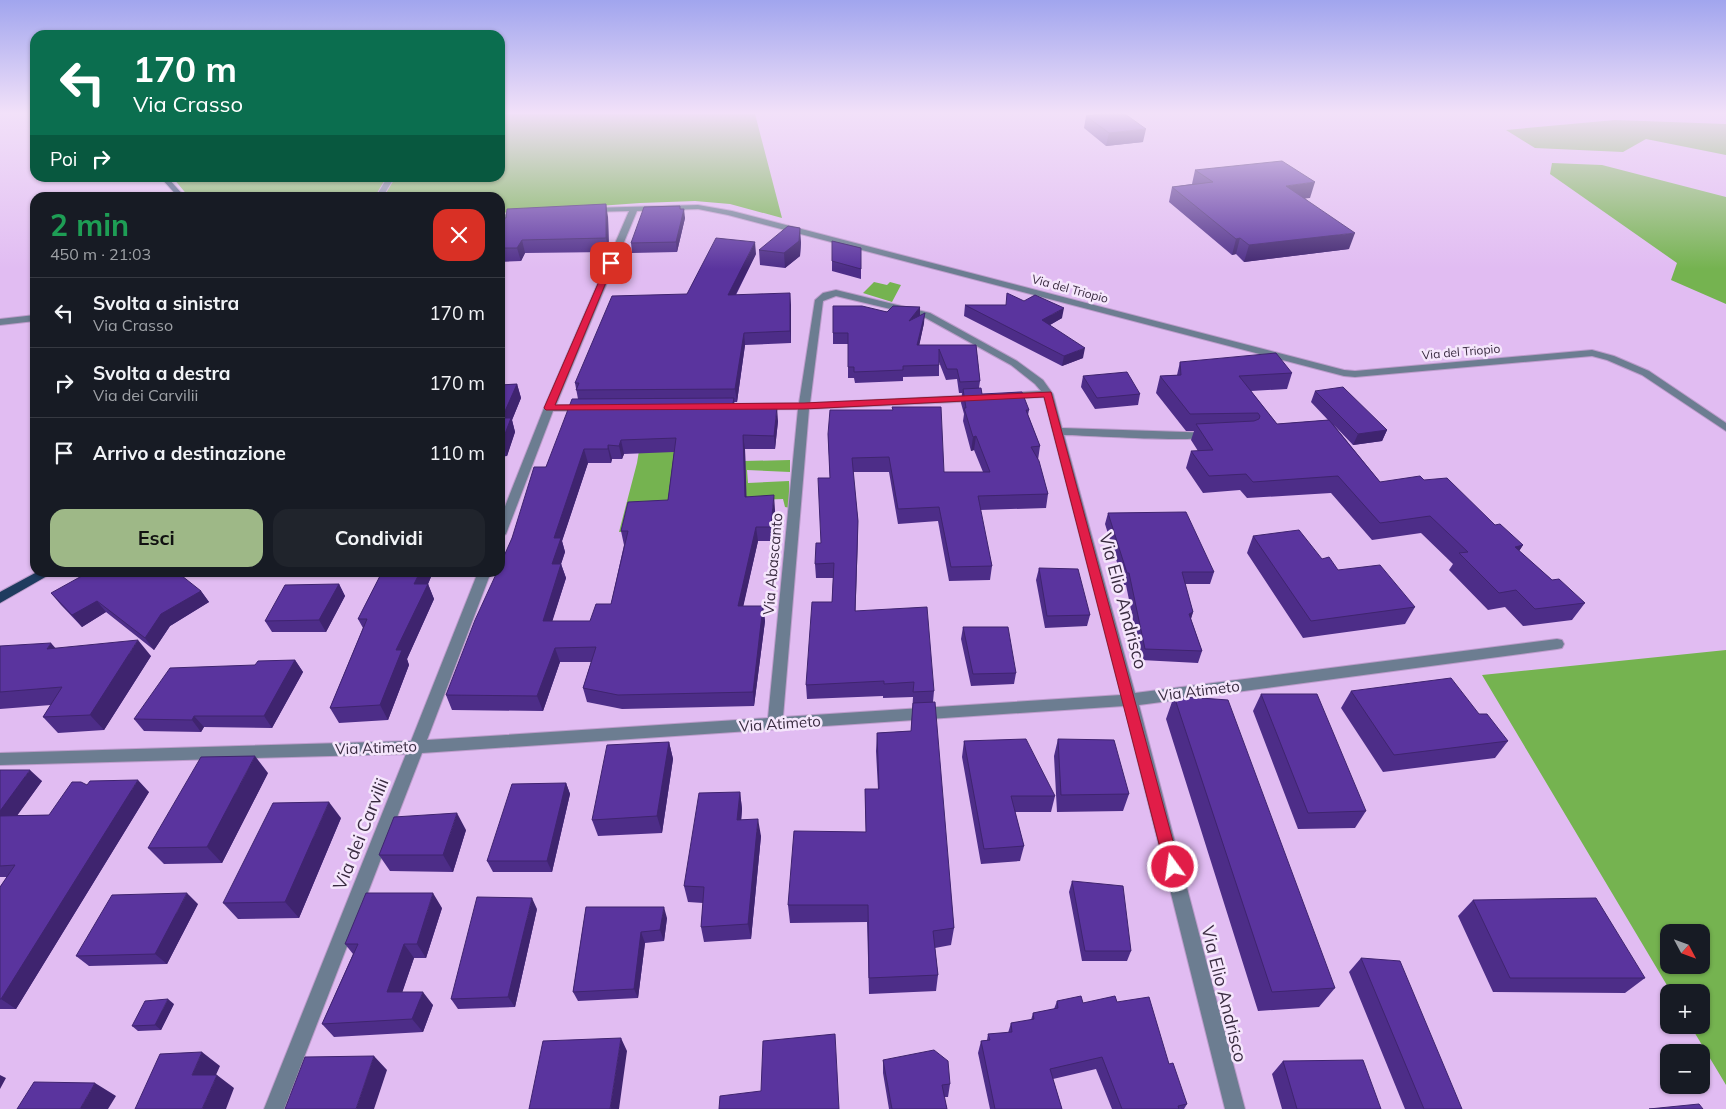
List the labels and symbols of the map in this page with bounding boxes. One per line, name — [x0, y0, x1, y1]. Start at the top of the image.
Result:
pin — [590, 242, 632, 284]
street label: Via del Triopio — [1030, 271, 1110, 306]
street label: Via del Triopio — [1421, 341, 1501, 362]
street label: Via Abascanto — [759, 512, 786, 616]
street label: Via Elio Andrisco — [1094, 530, 1153, 671]
street label: Via Atimeto — [1157, 676, 1241, 705]
street label: Via Atimeto — [739, 711, 821, 736]
street label: Via Atimeto — [335, 737, 417, 758]
street label: Via dei Carvilii — [328, 775, 393, 893]
position arrow — [1146, 840, 1198, 892]
street label: Via Elio Andrisco — [1196, 923, 1253, 1064]
north arrow — [1660, 924, 1710, 974]

